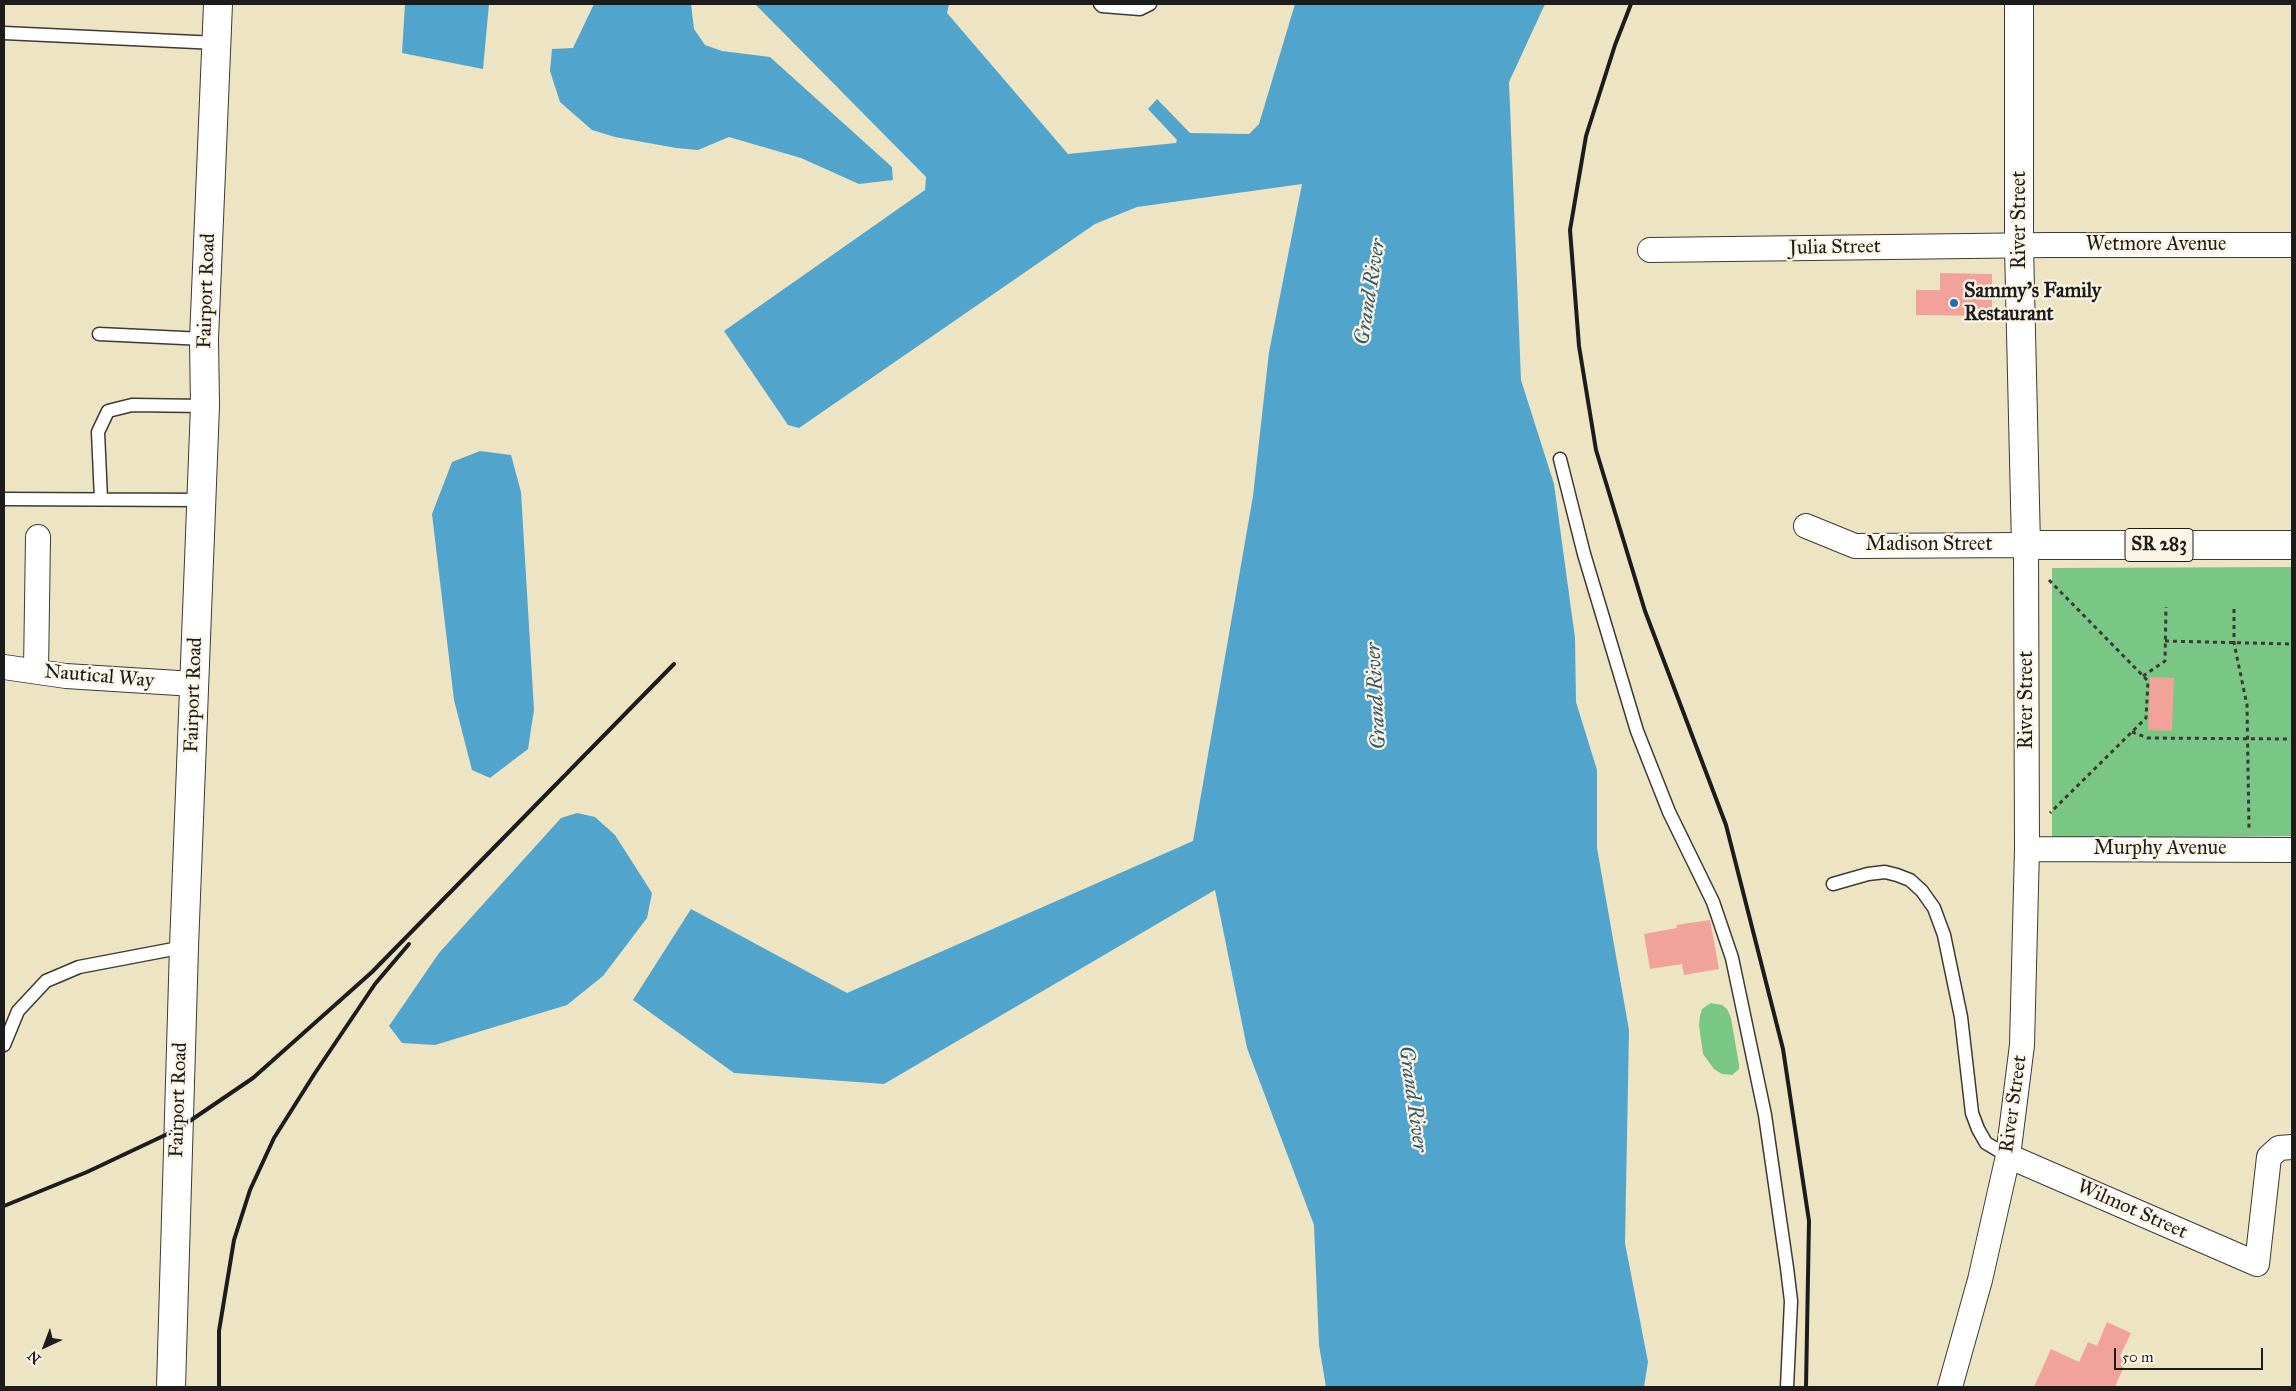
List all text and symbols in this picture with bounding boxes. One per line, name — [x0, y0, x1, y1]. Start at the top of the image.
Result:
street label: River Street — [2008, 171, 2032, 269]
street label: Fairport Road — [193, 233, 221, 349]
street label: Wetmore Avenue — [2086, 233, 2226, 257]
street label: Julia Street — [1789, 235, 1881, 261]
water label: Grand River — [1350, 237, 1392, 347]
place label: Sammy's Family Restaurant — [1964, 280, 2101, 327]
marker: Sammy's Family Restaurant — [1948, 297, 1960, 309]
road number: SR 283 — [2125, 528, 2193, 562]
street label: Madison Street — [1866, 533, 1992, 557]
street label: Fairport Road — [180, 637, 208, 753]
water label: Grand River — [1362, 642, 1392, 750]
street label: River Street — [2015, 651, 2039, 749]
street label: Nautical Way — [43, 660, 155, 694]
street label: Murphy Avenue — [2094, 837, 2226, 861]
street label: Fairport Road — [165, 1042, 193, 1158]
water label: Grand River — [1392, 1044, 1432, 1154]
street label: River Street — [1995, 1054, 2033, 1154]
street label: Wilmot Street — [2073, 1175, 2191, 1245]
north arrow — [20, 1321, 70, 1371]
scale bar — [2116, 1338, 2265, 1370]
text: N — [24, 1347, 45, 1368]
text: 50 m — [2122, 1348, 2154, 1366]

